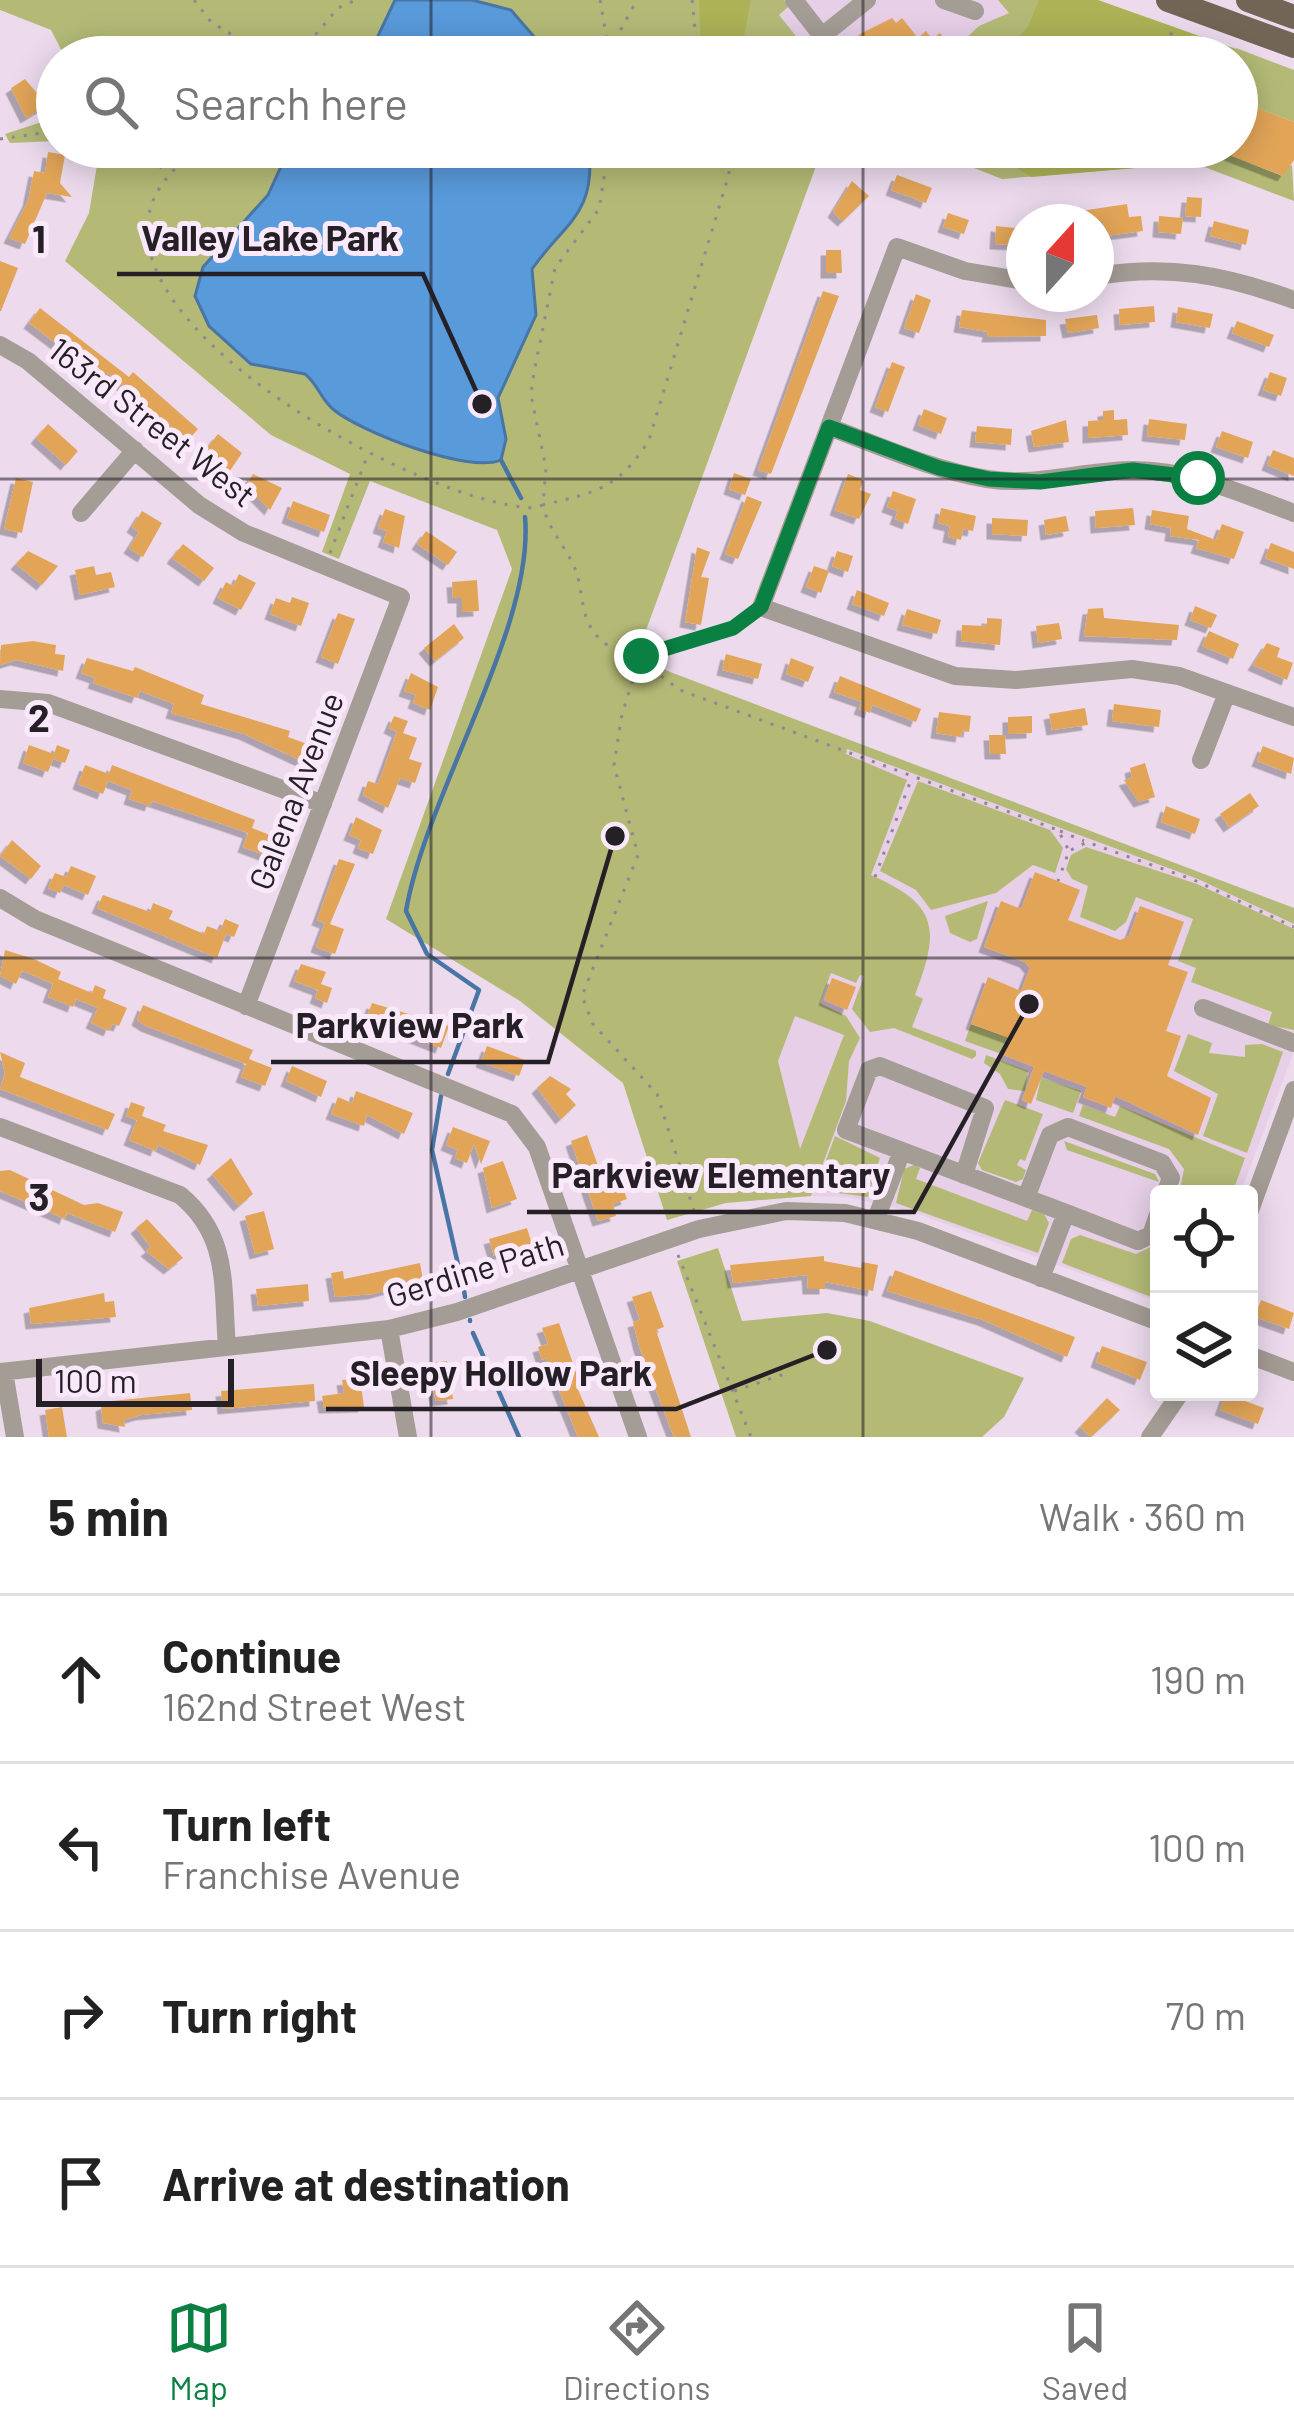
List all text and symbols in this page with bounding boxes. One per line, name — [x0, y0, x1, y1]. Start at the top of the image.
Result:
search box — [36, 36, 1258, 168]
icon: search — [78, 69, 144, 135]
text: Search here — [174, 75, 408, 129]
callout: Valley Lake Park — [117, 202, 423, 274]
north arrow — [1006, 204, 1114, 312]
text: 1 — [32, 214, 46, 261]
text: Valley Lake Park — [141, 215, 399, 258]
street label: 163rd Street West — [41, 328, 264, 514]
route start — [1171, 451, 1225, 505]
route end — [614, 629, 668, 683]
street label: Galena Avenue — [239, 686, 351, 895]
text: 2 — [28, 693, 50, 740]
callout: Parkview Park — [271, 990, 548, 1062]
text: Parkview Park — [296, 1002, 524, 1045]
callout: Parkview Elementary — [527, 1140, 914, 1212]
text: Parkview Elementary — [552, 1152, 890, 1195]
text: 3 — [28, 1172, 50, 1219]
map controls — [1150, 1185, 1258, 1401]
button: locate — [1150, 1185, 1258, 1293]
street label: Gerdine Path — [381, 1223, 568, 1315]
button: layers — [1150, 1293, 1258, 1401]
callout: Sleepy Hollow Park — [326, 1337, 676, 1409]
text: Sleepy Hollow Park — [350, 1350, 652, 1393]
scale bar — [36, 1353, 234, 1406]
text: 100 m — [54, 1360, 137, 1400]
text: 5 min — [48, 1485, 169, 1546]
text: Walk · 360 m — [1039, 1492, 1246, 1539]
text: Continue — [162, 1628, 341, 1682]
icon: ahead — [48, 1646, 114, 1712]
text: 190 m — [1150, 1655, 1246, 1702]
text: 162nd Street West — [162, 1682, 466, 1729]
text: Turn left — [162, 1796, 331, 1850]
icon: left — [48, 1814, 114, 1880]
text: 100 m — [1148, 1823, 1246, 1870]
text: Franchise Avenue — [162, 1850, 461, 1897]
icon: right — [48, 1982, 114, 2048]
text: Turn right — [162, 1988, 357, 2042]
text: 70 m — [1165, 1991, 1246, 2038]
icon: arrive — [48, 2150, 114, 2216]
text: Arrive at destination — [162, 2156, 570, 2210]
tab: Map — [166, 2295, 232, 2407]
tab: Directions — [563, 2295, 710, 2407]
tab: Saved — [1042, 2295, 1128, 2407]

